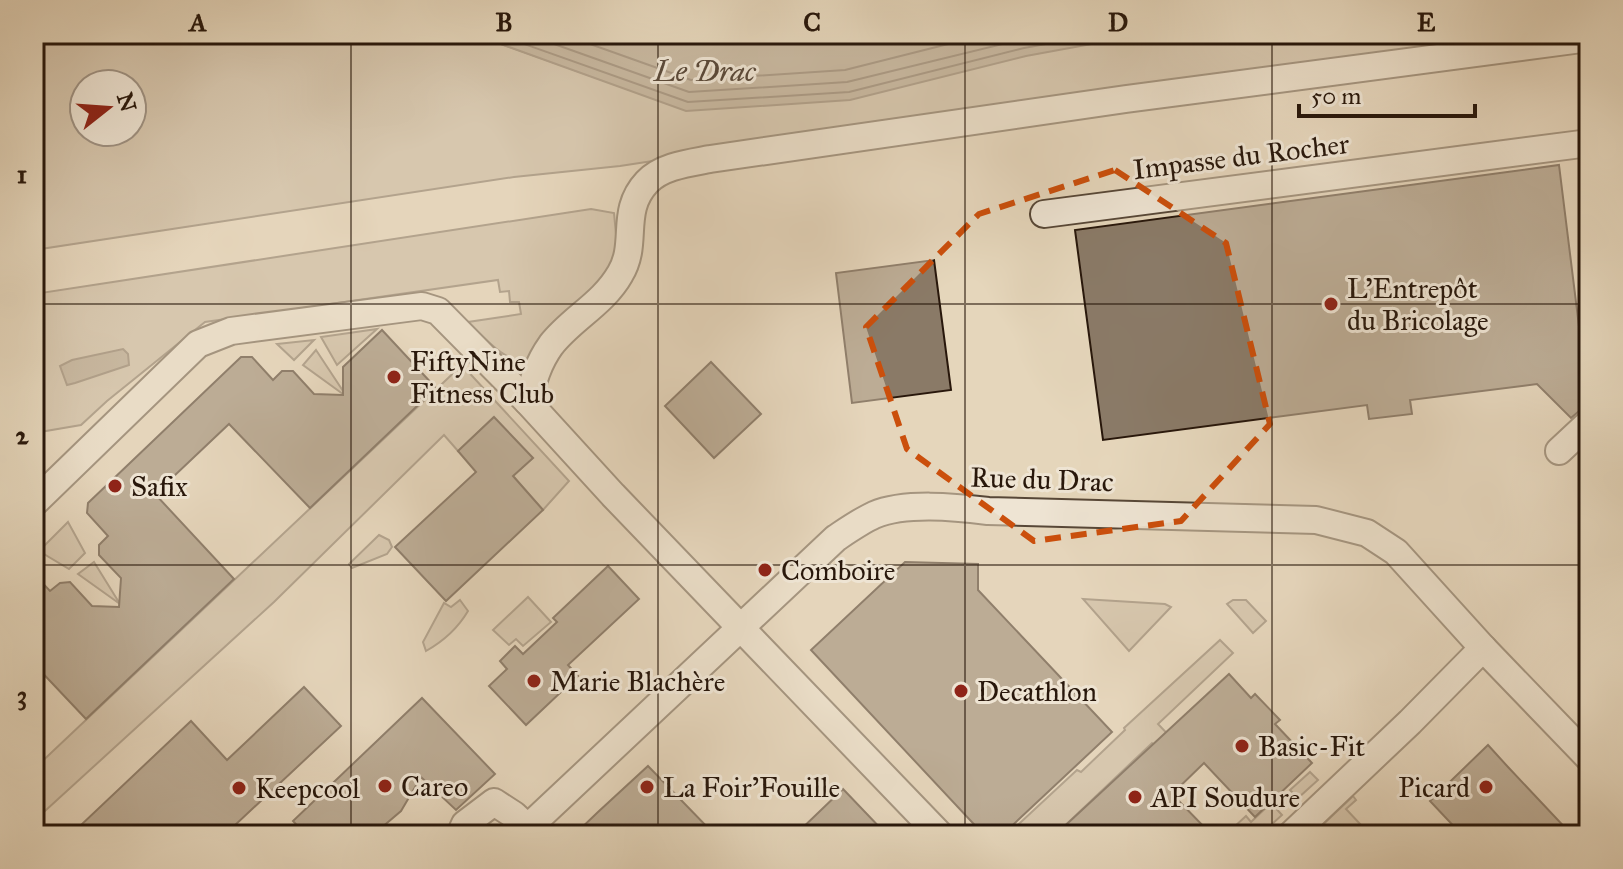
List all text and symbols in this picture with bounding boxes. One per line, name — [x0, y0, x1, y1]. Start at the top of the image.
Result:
text: A — [187, 6, 207, 38]
text: B — [495, 6, 513, 38]
text: C — [803, 6, 821, 38]
text: D — [1108, 6, 1128, 38]
text: E — [1417, 6, 1436, 38]
water label: Le Drac — [652, 53, 757, 89]
north arrow — [68, 68, 148, 148]
scale bar — [1299, 68, 1475, 118]
text: 50 m — [1311, 81, 1361, 111]
text: N — [111, 89, 142, 115]
street label: Impasse du Rocher — [1131, 126, 1352, 187]
text: 1 — [17, 158, 27, 190]
place label: L'Entrepôt du Bricolage — [1347, 271, 1489, 338]
marker: L'Entrepôt du Bricolage — [1322, 295, 1340, 313]
place label: FiftyNine Fitness Club — [410, 344, 554, 411]
marker: FiftyNine Fitness Club — [385, 368, 403, 386]
text: 2 — [16, 419, 30, 451]
street label: Rue du Drac — [970, 460, 1114, 499]
place label: Safix — [131, 469, 188, 504]
marker: Safix — [106, 477, 124, 495]
place label: Comboire — [781, 553, 895, 588]
marker: Comboire — [756, 561, 774, 579]
place label: Marie Blachère — [550, 664, 725, 699]
marker: Marie Blachère — [525, 672, 543, 690]
place label: Decathlon — [977, 674, 1097, 709]
text: 3 — [17, 679, 27, 711]
marker: Decathlon — [952, 682, 970, 700]
place label: Basic-Fit — [1258, 729, 1365, 764]
marker: Basic-Fit — [1233, 737, 1251, 755]
place label: Careo — [401, 769, 468, 804]
place label: La Foir'Fouille — [663, 770, 840, 805]
place label: Picard — [1398, 770, 1470, 805]
place label: Keepcool — [255, 771, 360, 806]
marker: Careo — [376, 777, 394, 795]
marker: La Foir'Fouille — [638, 778, 656, 796]
marker: Picard — [1477, 778, 1495, 796]
marker: Keepcool — [230, 779, 248, 797]
place label: API Soudure — [1150, 780, 1300, 815]
marker: API Soudure — [1126, 788, 1144, 806]

